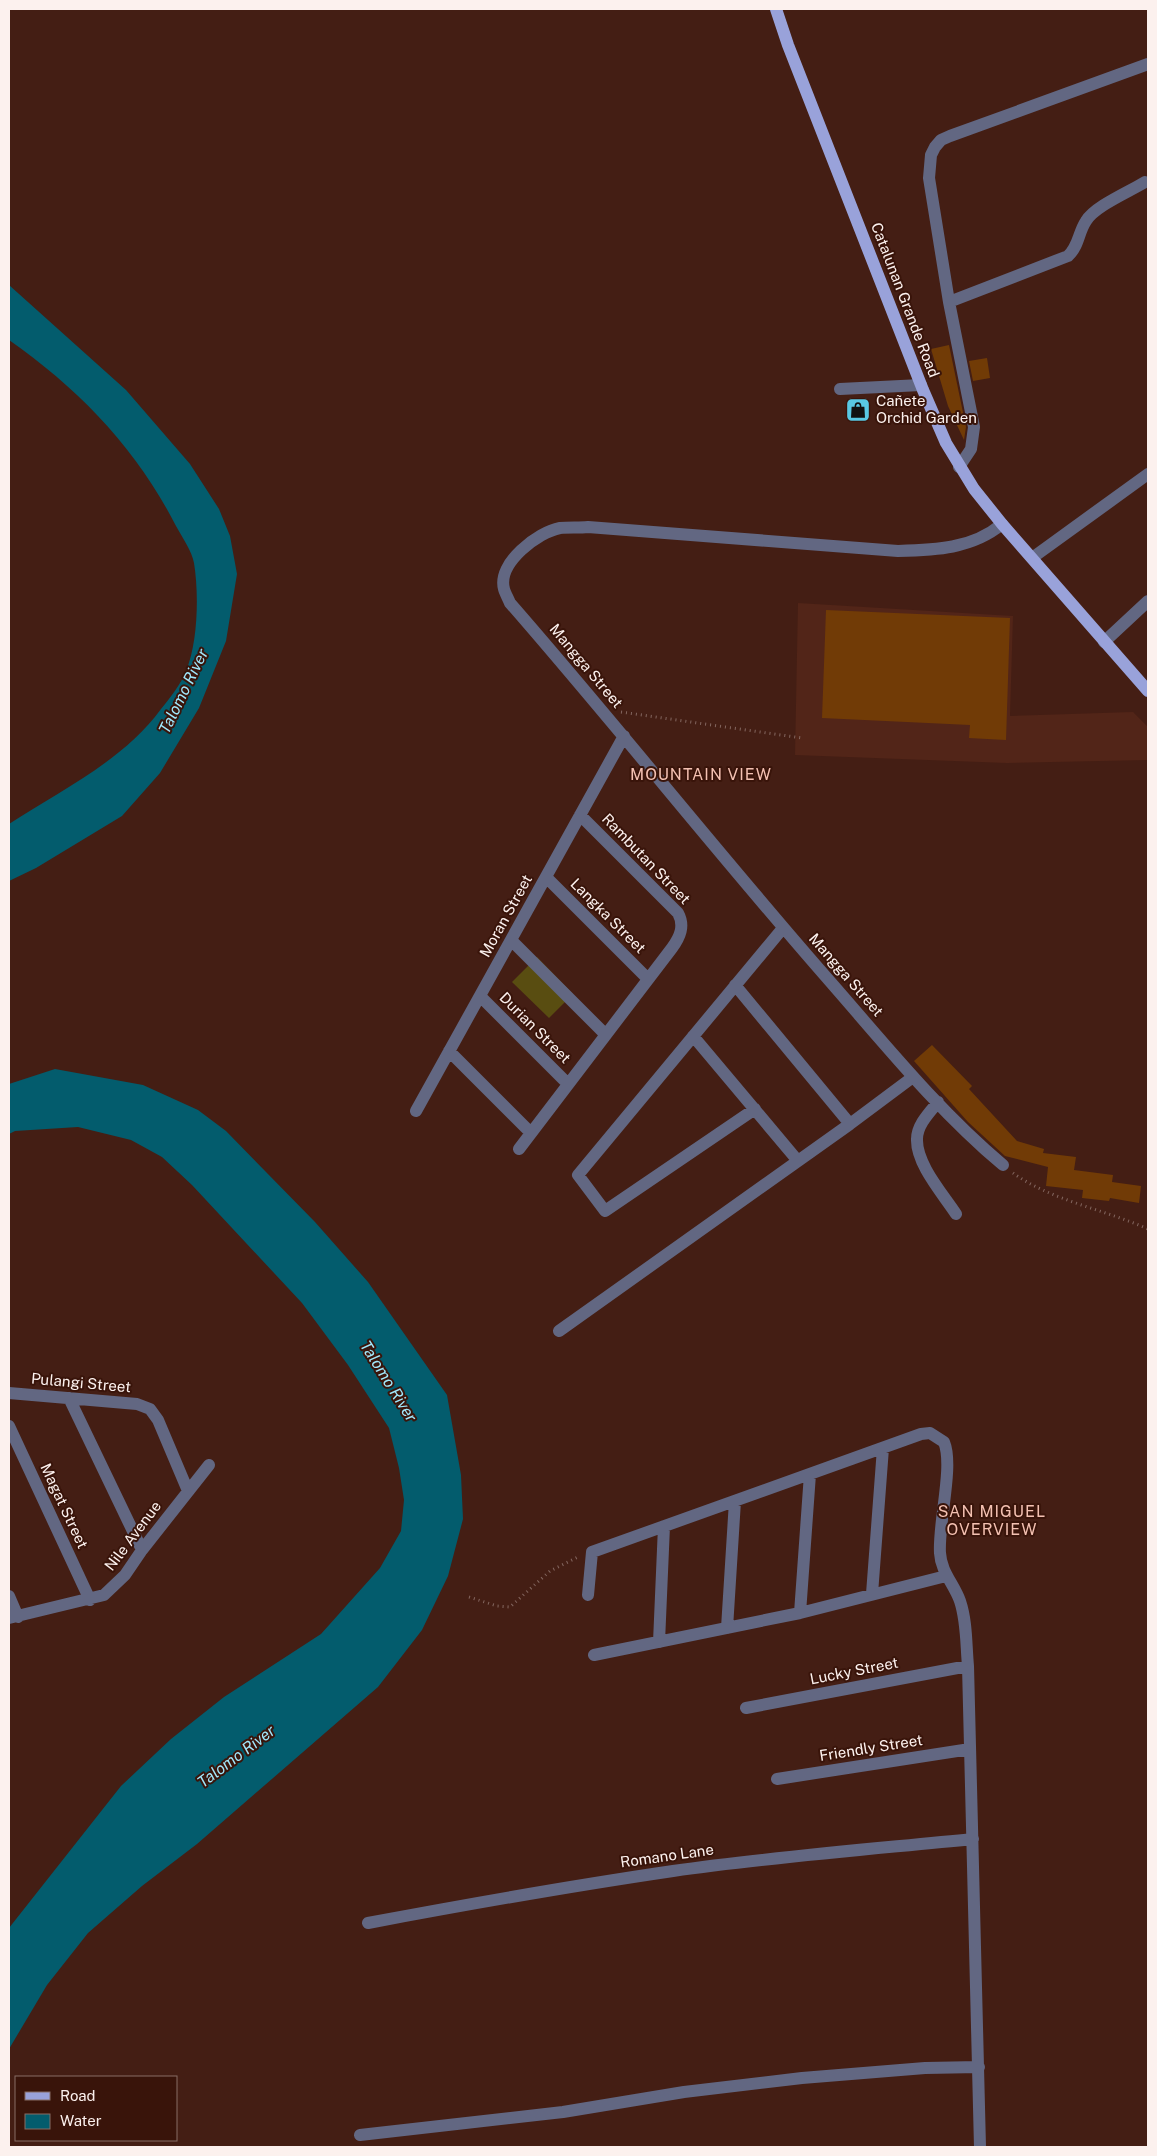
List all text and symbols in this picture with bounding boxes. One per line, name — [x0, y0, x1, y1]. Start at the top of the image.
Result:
street label: Catalunan Grande Road — [868, 220, 943, 380]
place label: Cañete Orchid Garden — [876, 392, 977, 426]
shop icon: Cañete Orchid Garden — [845, 397, 871, 423]
street label: Mangga Street — [546, 620, 626, 711]
water label: Talomo River — [155, 645, 213, 737]
district label: MOUNTAIN VIEW — [630, 765, 772, 784]
street label: Rambutan Street — [599, 810, 694, 908]
street label: Moran Street — [476, 871, 535, 960]
street label: Langka Street — [567, 875, 649, 957]
street label: Mangga Street — [806, 930, 887, 1020]
street label: Durian Street — [496, 989, 574, 1067]
water label: Talomo River — [356, 1337, 422, 1426]
street label: Pulangi Street — [30, 1370, 132, 1395]
street label: Magat Street — [37, 1461, 92, 1551]
street label: Nile Avenue — [101, 1497, 164, 1574]
district label: SAN MIGUEL OVERVIEW — [938, 1502, 1046, 1539]
street label: Lucky Street — [808, 1654, 900, 1687]
water label: Talomo River — [194, 1721, 280, 1792]
street label: Friendly Street — [818, 1731, 924, 1764]
street label: Romano Lane — [619, 1841, 715, 1870]
legend — [15, 2076, 178, 2141]
text: Road — [60, 2087, 96, 2104]
text: Water — [60, 2112, 102, 2129]

